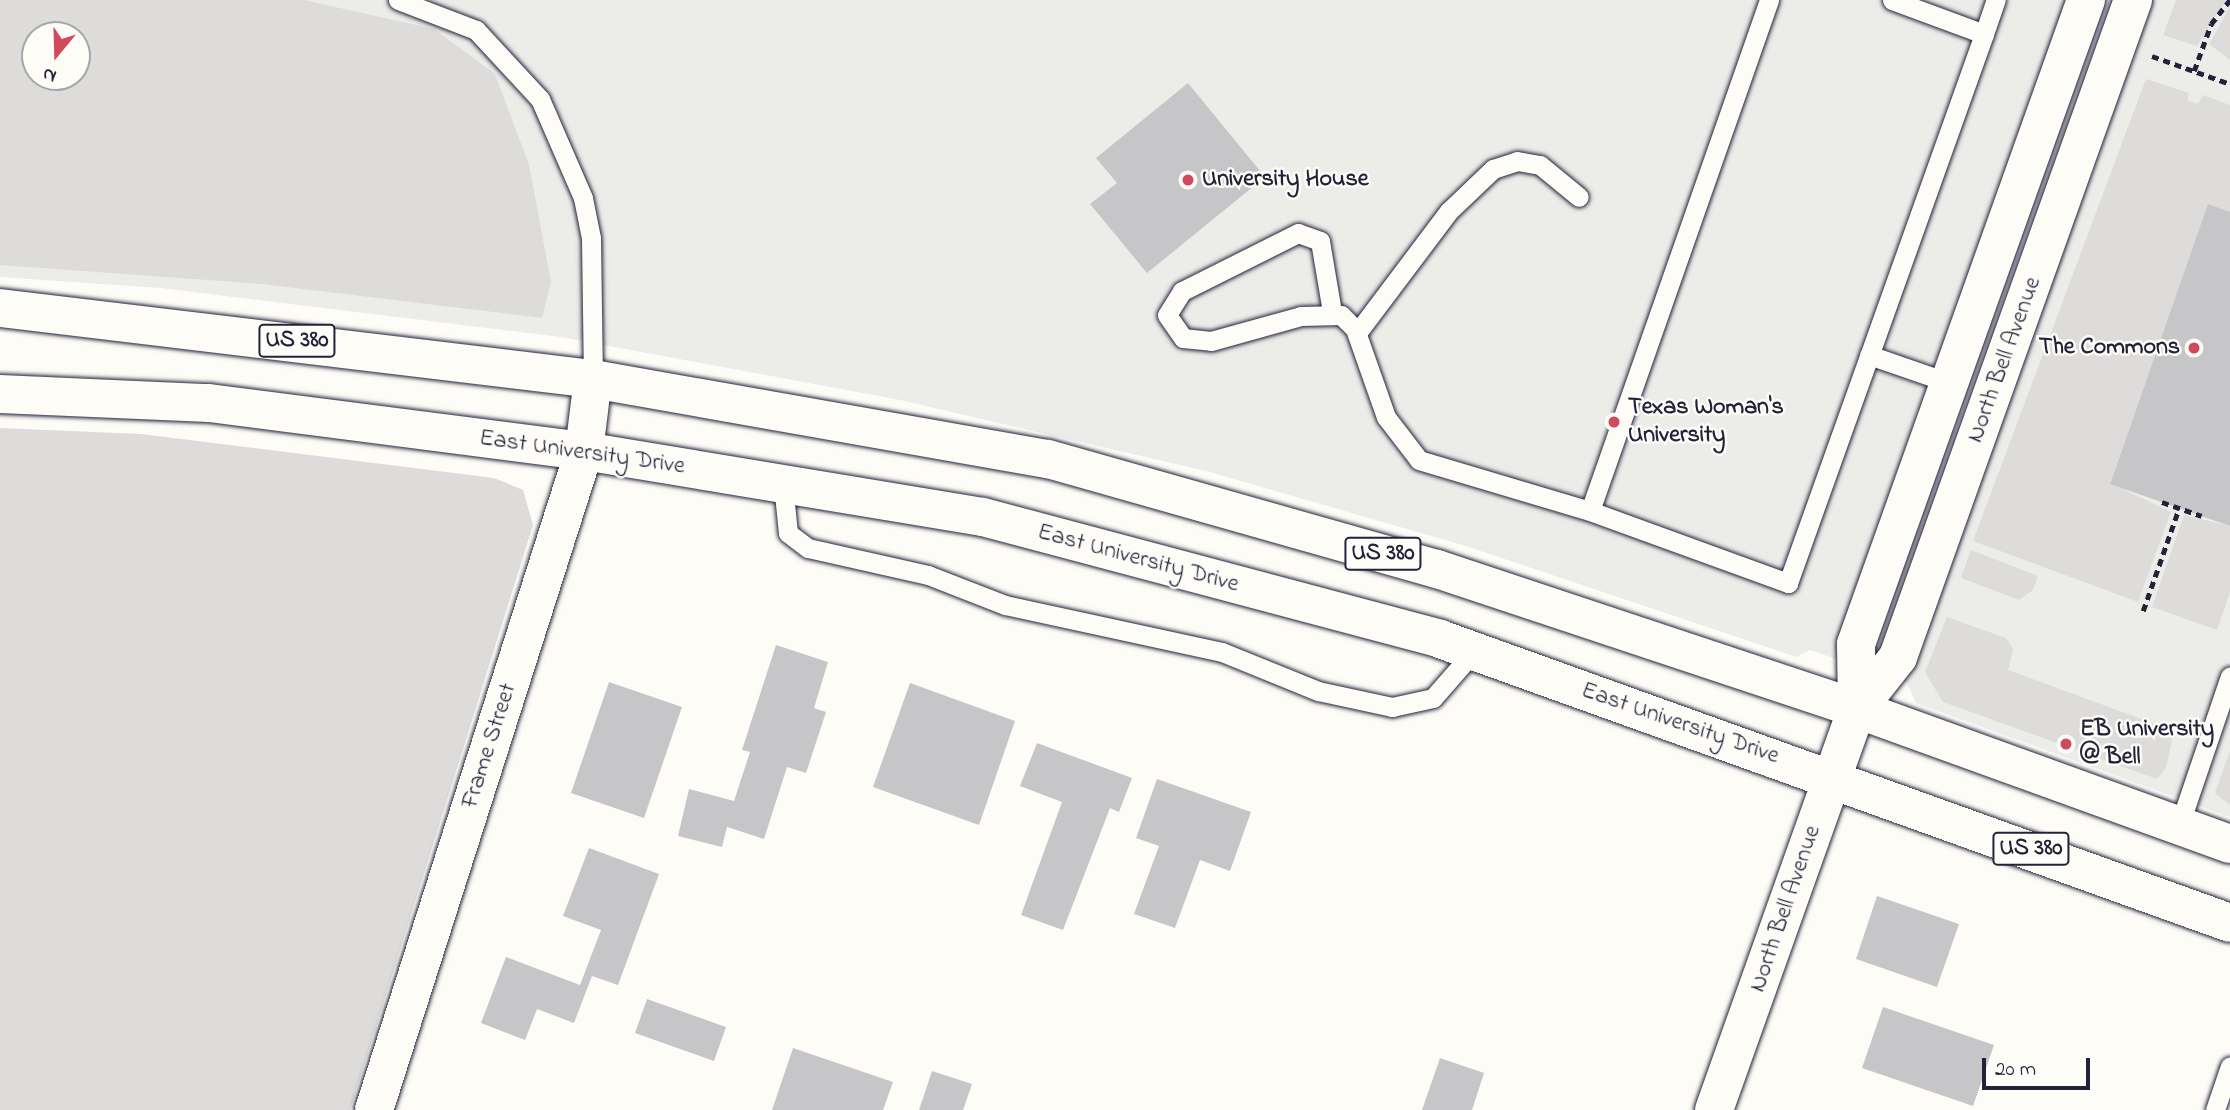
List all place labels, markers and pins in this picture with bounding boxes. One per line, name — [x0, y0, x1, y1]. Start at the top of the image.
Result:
place label: University House — [1202, 166, 1368, 194]
marker: University House — [1180, 172, 1196, 188]
place label: The Commons — [2039, 334, 2180, 362]
marker: The Commons — [2186, 340, 2202, 356]
place label: Texas Woman's University — [1628, 394, 1784, 450]
marker: Texas Woman's University — [1606, 414, 1622, 430]
place label: EB University @ Bell — [2080, 716, 2214, 772]
marker: EB University @ Bell — [2058, 736, 2074, 752]

